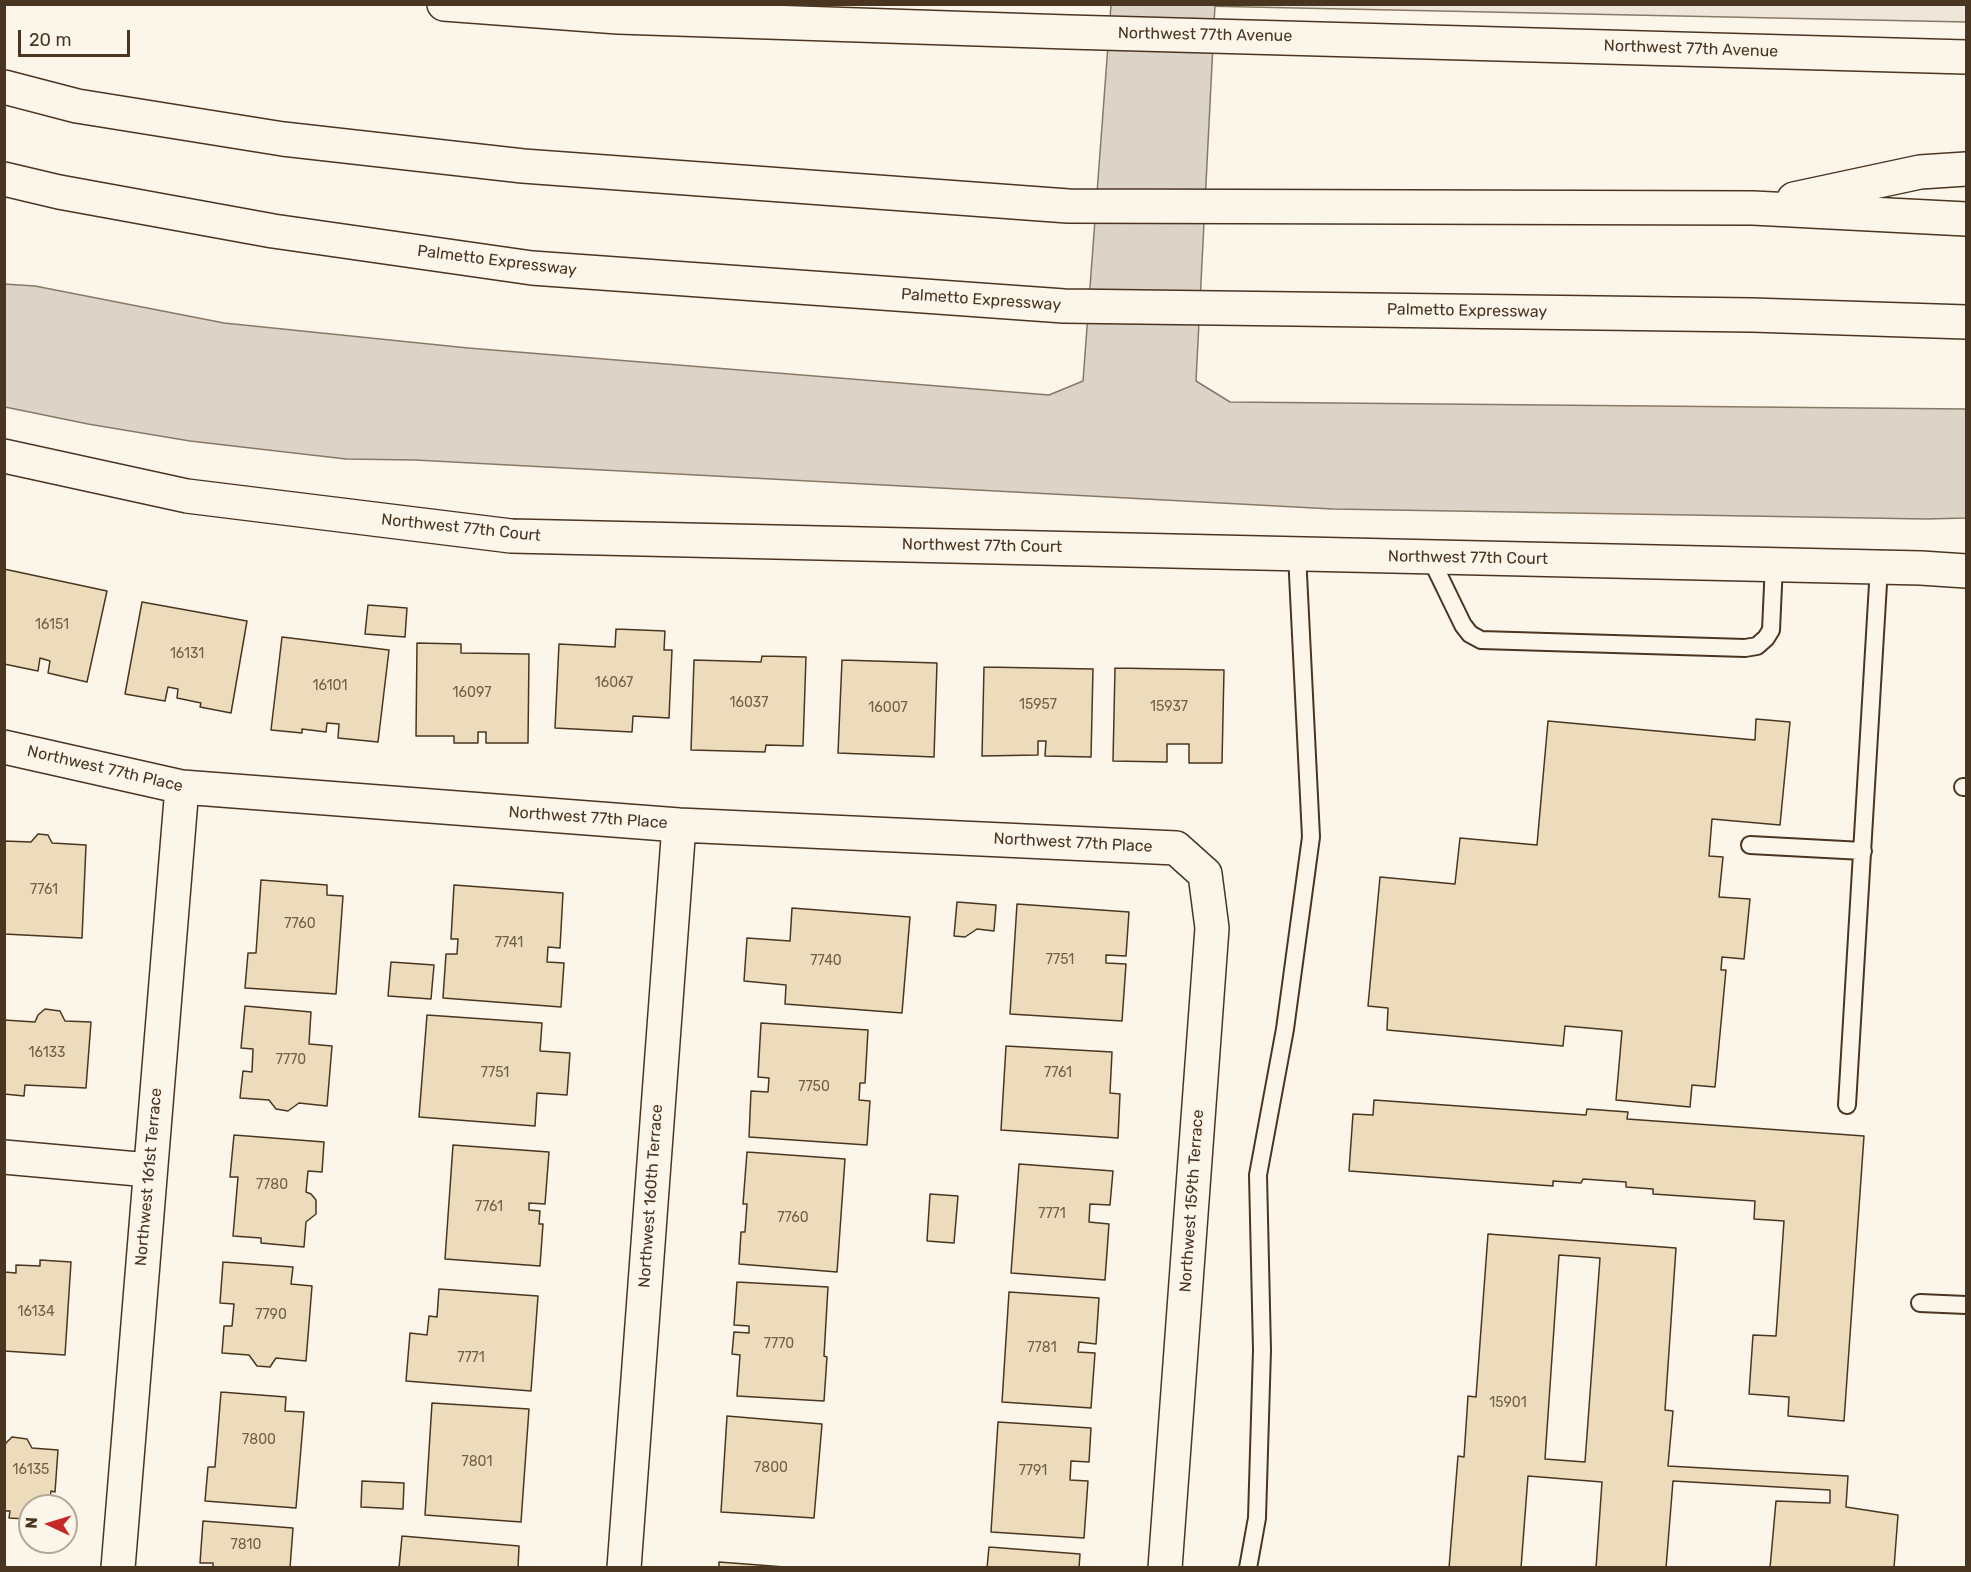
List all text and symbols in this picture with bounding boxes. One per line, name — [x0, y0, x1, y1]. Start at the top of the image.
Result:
scale bar — [21, 18, 134, 56]
street label: Northwest 77th Avenue — [1118, 24, 1292, 46]
text: 20 m — [29, 29, 71, 51]
street label: Northwest 77th Avenue — [1603, 36, 1779, 62]
street label: Palmetto Expressway — [416, 242, 578, 280]
street label: Palmetto Expressway — [900, 285, 1062, 315]
street label: Palmetto Expressway — [1387, 300, 1547, 322]
street label: Northwest 77th Court — [380, 510, 542, 546]
street label: Northwest 77th Court — [902, 535, 1062, 557]
street label: Northwest 77th Court — [1388, 547, 1548, 569]
house number: 16151 — [35, 617, 69, 633]
house number: 16131 — [170, 646, 204, 662]
house number: 16067 — [595, 675, 633, 691]
house number: 16101 — [313, 678, 347, 694]
house number: 16097 — [453, 685, 491, 701]
house number: 16037 — [730, 695, 768, 711]
house number: 15957 — [1019, 697, 1057, 713]
house number: 15937 — [1150, 699, 1188, 715]
house number: 16007 — [868, 700, 908, 716]
street label: Northwest 77th Place — [25, 742, 185, 796]
street label: Northwest 77th Place — [508, 803, 668, 833]
street label: Northwest 77th Place — [993, 829, 1153, 857]
house number: 7761 — [30, 882, 58, 898]
house number: 7760 — [284, 916, 316, 932]
house number: 7741 — [495, 935, 523, 951]
house number: 7751 — [1046, 952, 1074, 968]
house number: 7740 — [810, 953, 842, 969]
house number: 16133 — [29, 1045, 65, 1061]
house number: 7770 — [276, 1052, 306, 1068]
house number: 7751 — [481, 1065, 509, 1081]
house number: 7761 — [1044, 1065, 1072, 1081]
house number: 7750 — [798, 1079, 830, 1095]
street label: Northwest 161st Terrace — [132, 1087, 166, 1267]
street label: Northwest 160th Terrace — [635, 1104, 667, 1288]
street label: Northwest 159th Terrace — [1176, 1109, 1208, 1293]
house number: 7780 — [256, 1177, 288, 1193]
house number: 7761 — [475, 1199, 503, 1215]
house number: 7771 — [1038, 1206, 1066, 1222]
house number: 7760 — [777, 1210, 809, 1226]
house number: 16134 — [17, 1304, 55, 1320]
house number: 7790 — [255, 1307, 287, 1323]
house number: 7770 — [764, 1336, 794, 1352]
house number: 7781 — [1027, 1340, 1057, 1356]
house number: 7771 — [457, 1350, 485, 1366]
house number: 15901 — [1489, 1395, 1527, 1411]
house number: 7800 — [242, 1432, 276, 1448]
house number: 7801 — [462, 1454, 492, 1470]
house number: 7800 — [754, 1460, 788, 1476]
house number: 16135 — [13, 1462, 49, 1478]
house number: 7791 — [1019, 1463, 1047, 1479]
north arrow — [18, 1494, 78, 1554]
text: N — [22, 1516, 41, 1529]
house number: 7810 — [231, 1537, 261, 1553]

